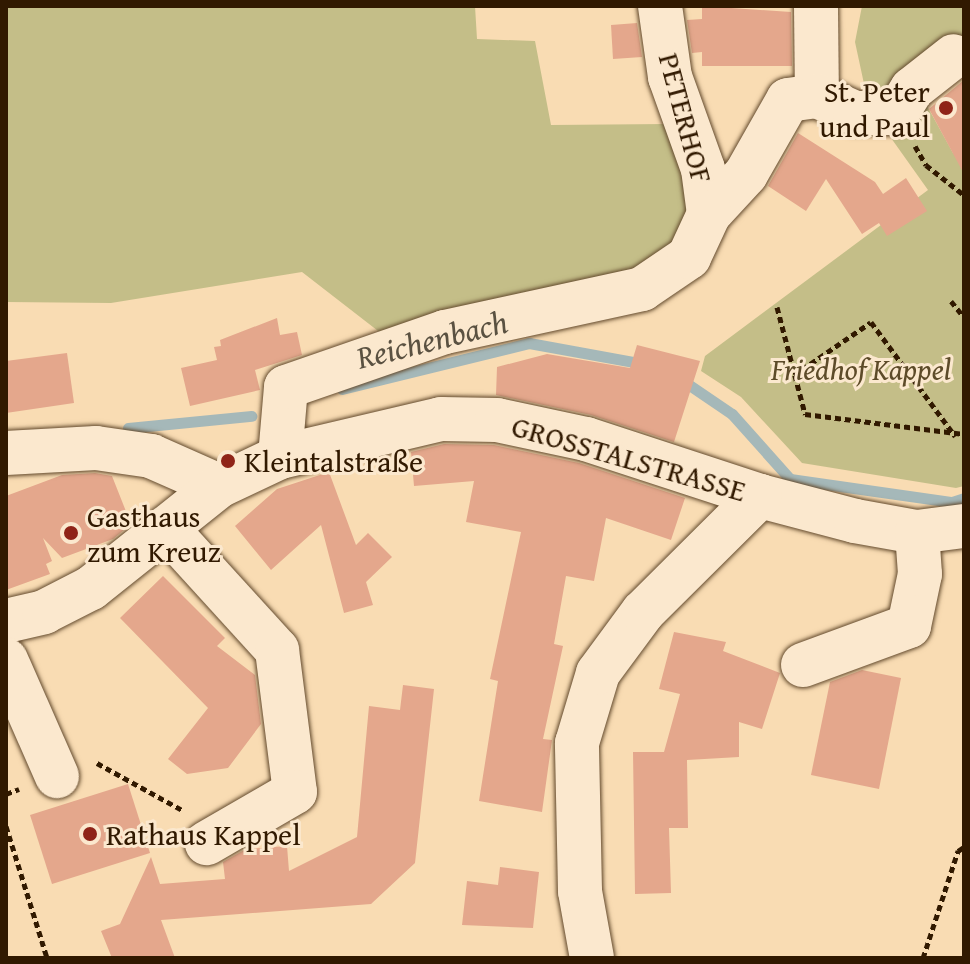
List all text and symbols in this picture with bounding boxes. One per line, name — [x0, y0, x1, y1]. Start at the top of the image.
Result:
street label: PETERHOF — [651, 49, 721, 187]
place label: St. Peter und Paul — [819, 73, 930, 144]
marker: St. Peter und Paul — [937, 99, 955, 117]
water label: Reichenbach — [352, 303, 512, 377]
park label: Friedhof Kappel — [771, 351, 951, 387]
street label: GROSSTALSTRASSE — [508, 407, 750, 509]
place label: Kleintalstraße — [244, 443, 423, 479]
marker: Kleintalstraße — [219, 452, 237, 470]
place label: Gasthaus zum Kreuz — [87, 498, 221, 568]
marker: Gasthaus zum Kreuz — [62, 524, 80, 542]
place label: Rathaus Kappel — [106, 816, 301, 852]
marker: Rathaus Kappel — [81, 825, 99, 843]

